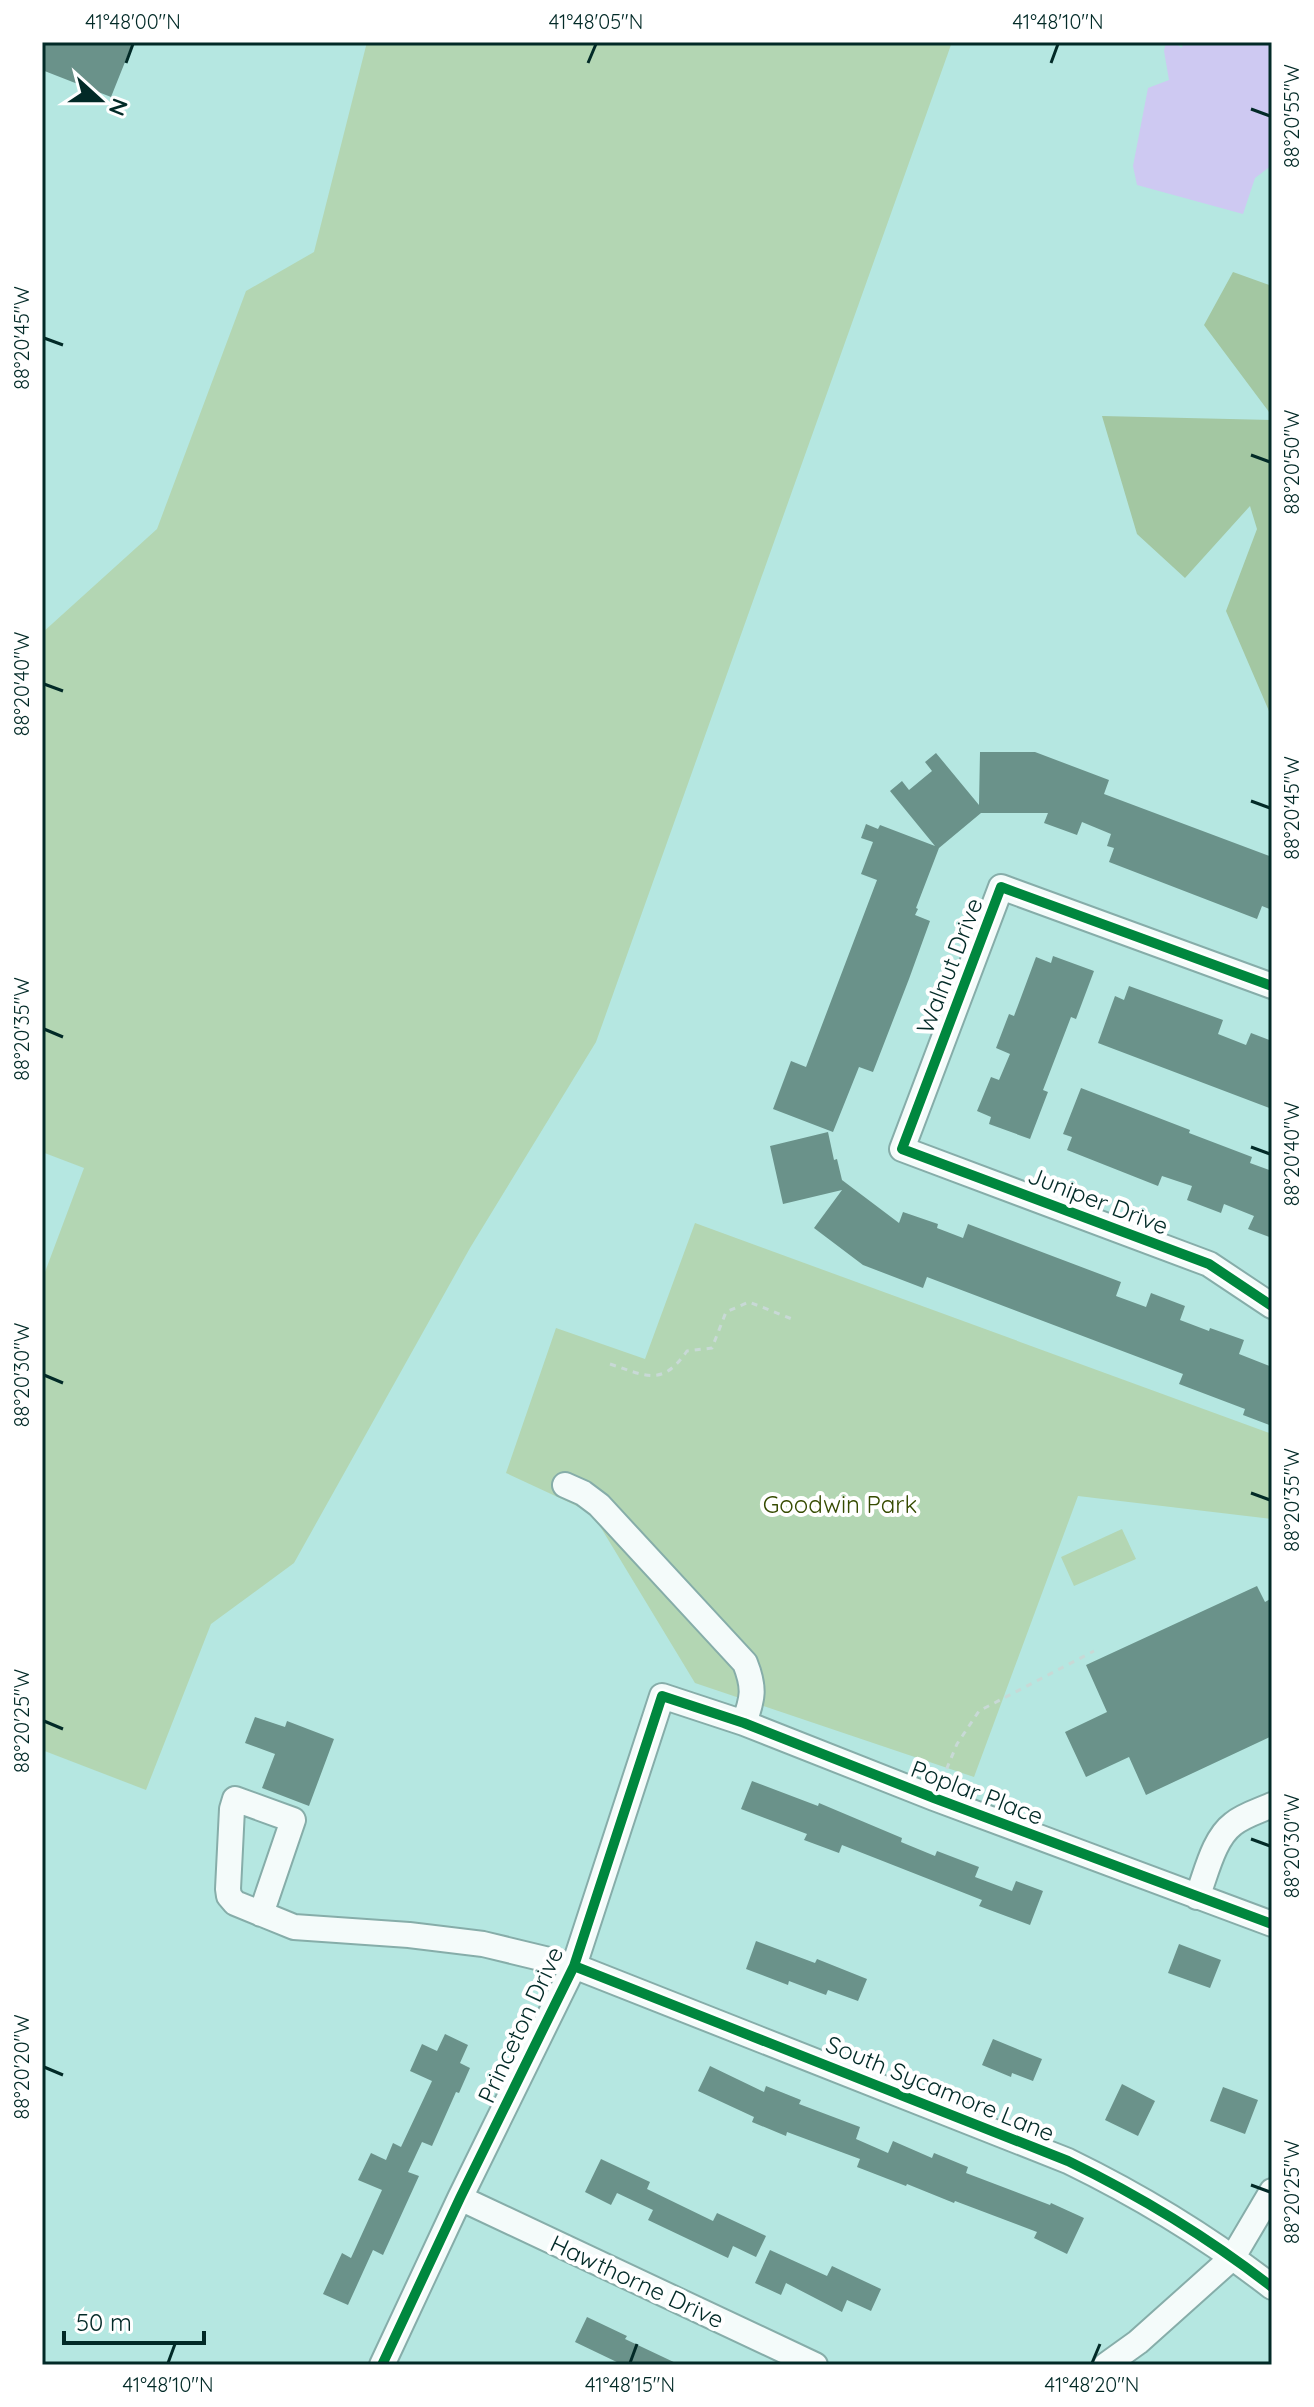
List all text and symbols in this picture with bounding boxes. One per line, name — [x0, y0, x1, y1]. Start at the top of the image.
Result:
text: 41°48'00"N — [85, 9, 181, 34]
text: 41°48'05"N — [549, 9, 643, 34]
text: 41°48'10"N — [1012, 9, 1104, 34]
north arrow — [60, 60, 140, 140]
text: 88°20'55"W — [1279, 64, 1304, 168]
text: N — [103, 95, 135, 120]
text: 88°20'45"W — [9, 286, 34, 390]
text: 88°20'50"W — [1279, 410, 1304, 514]
text: 88°20'40"W — [9, 632, 34, 736]
text: 88°20'45"W — [1279, 756, 1304, 860]
street label: Walnut Drive — [909, 894, 989, 1038]
text: 88°20'35"W — [9, 977, 34, 1081]
text: 88°20'40"W — [1279, 1102, 1304, 1206]
street label: Juniper Drive — [1024, 1160, 1173, 1241]
text: 88°20'30"W — [9, 1323, 34, 1427]
text: 88°20'35"W — [1279, 1448, 1304, 1552]
park label: Goodwin Park — [763, 1489, 917, 1519]
text: 88°20'25"W — [9, 1669, 34, 1773]
street label: Poplar Place — [907, 1753, 1048, 1831]
text: 88°20'30"W — [1279, 1794, 1304, 1898]
street label: Princeton Drive — [471, 1942, 569, 2108]
text: 88°20'20"W — [9, 2014, 34, 2120]
street label: South Sycamore Lane — [822, 2028, 1059, 2148]
text: 88°20'25"W — [1279, 2140, 1304, 2244]
street label: Hawthorne Drive — [546, 2228, 729, 2334]
scale bar — [64, 2295, 204, 2345]
text: 50 m — [76, 2307, 132, 2337]
text: 41°48'10"N — [122, 2372, 214, 2397]
text: 41°48'15"N — [585, 2372, 675, 2397]
text: 41°48'20"N — [1045, 2372, 1139, 2397]

